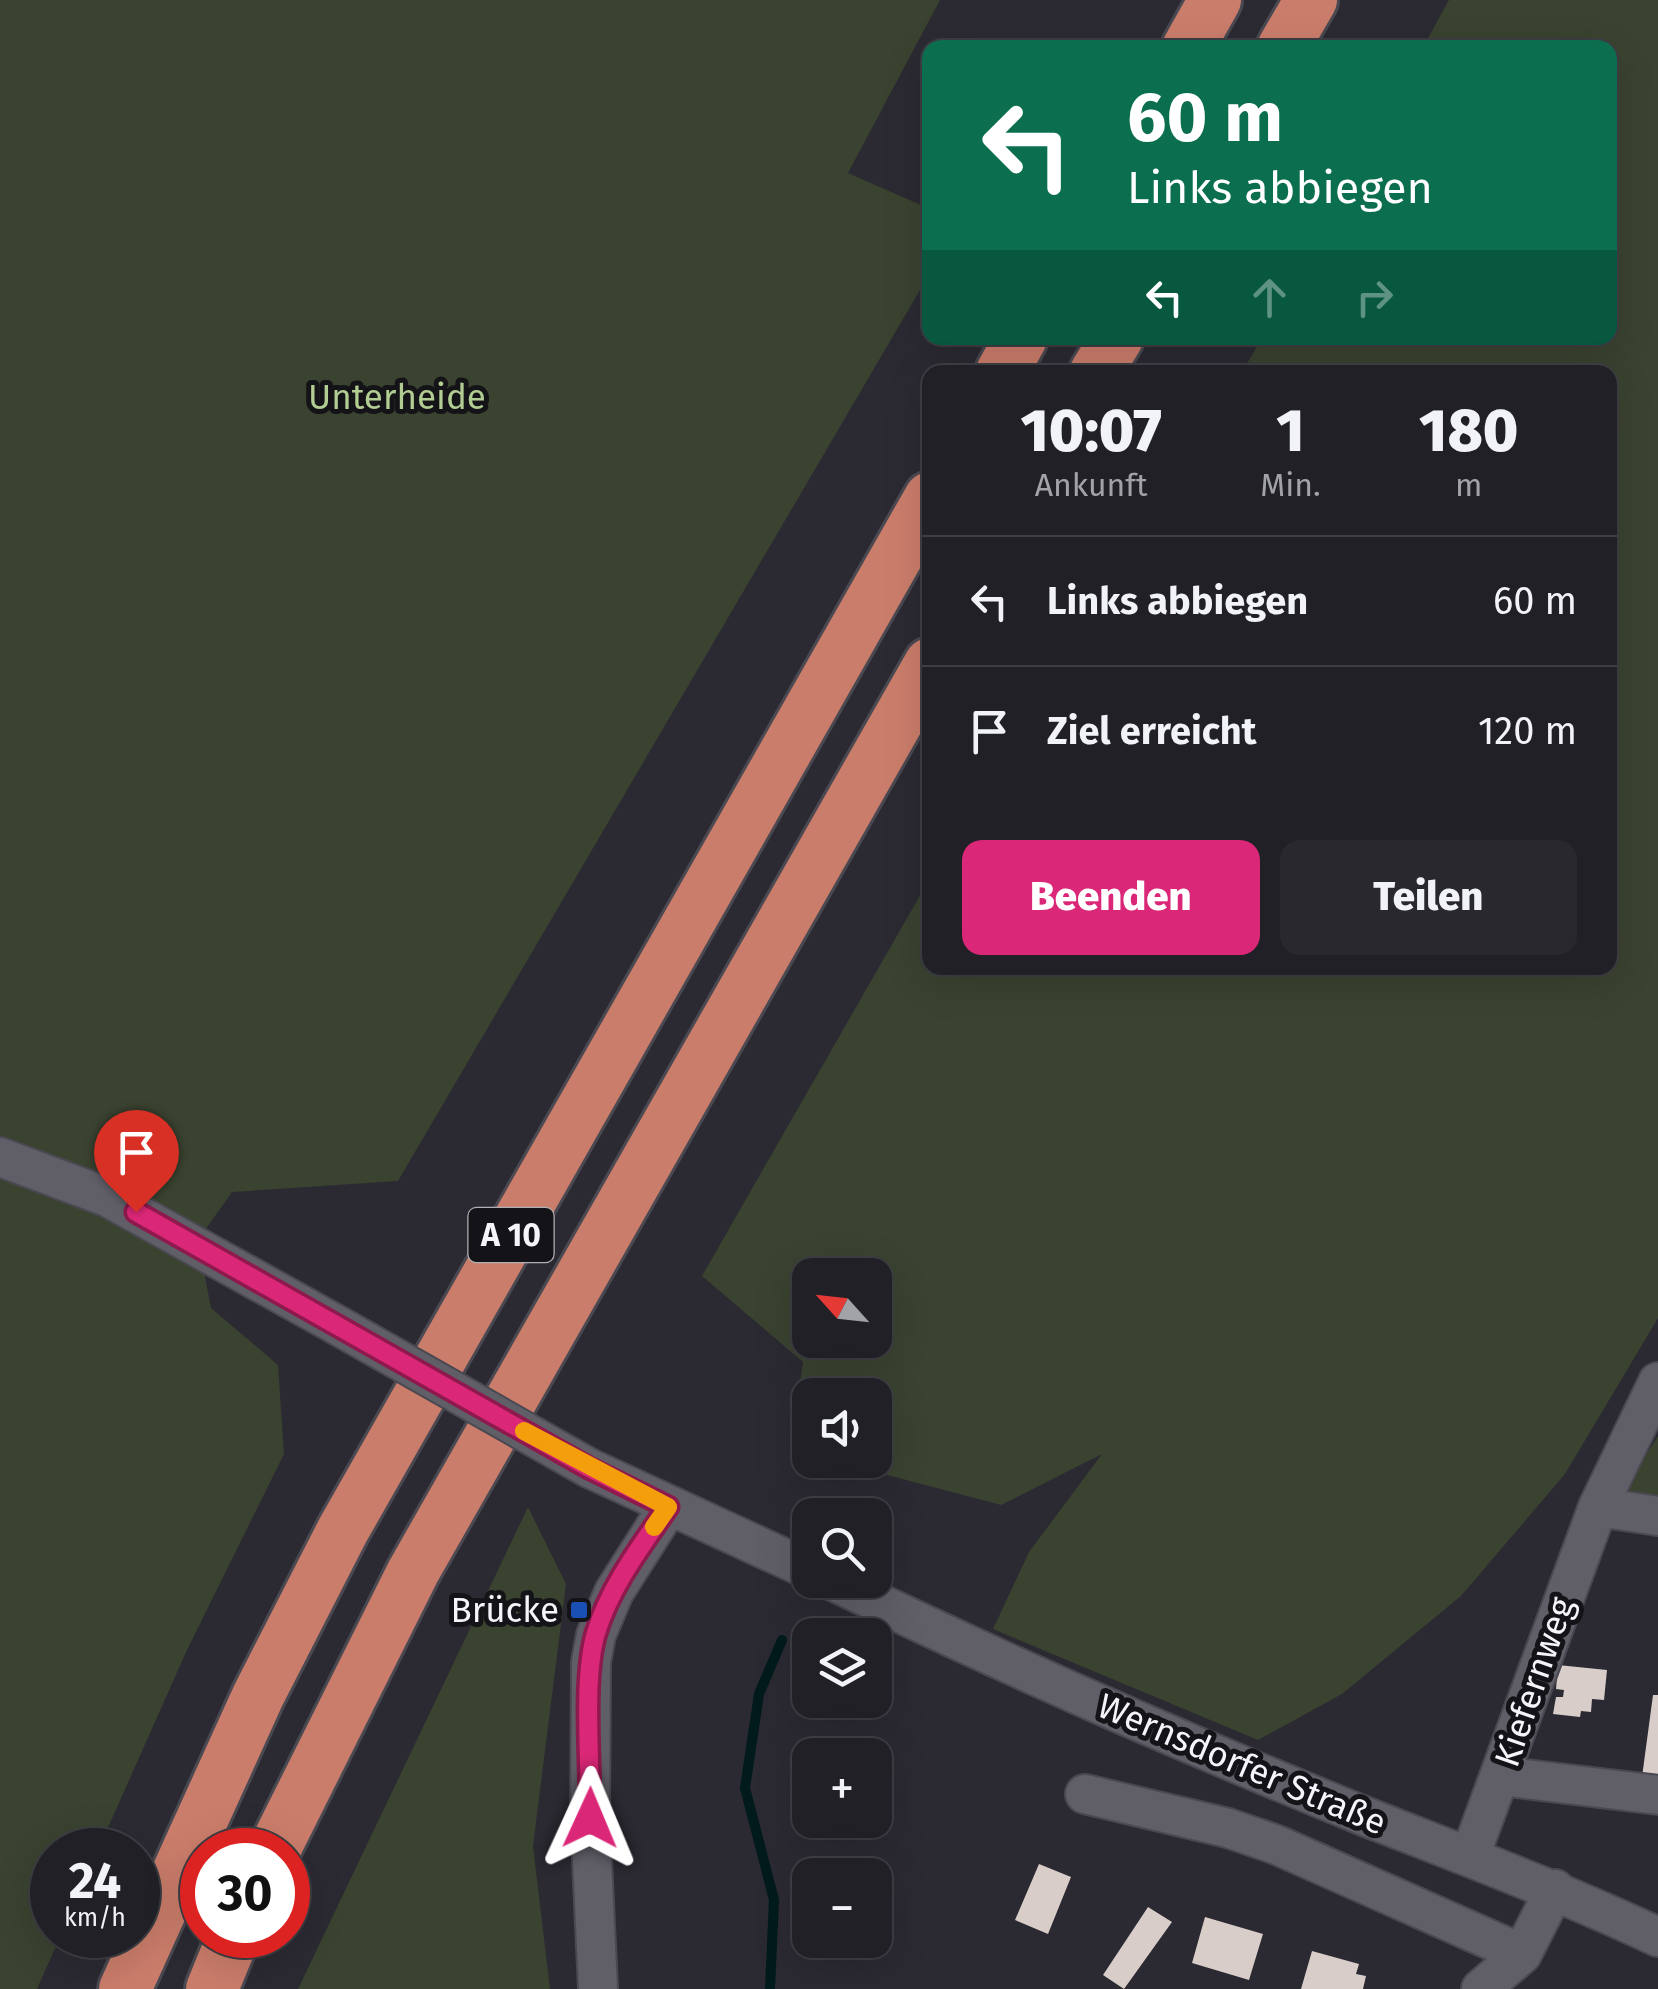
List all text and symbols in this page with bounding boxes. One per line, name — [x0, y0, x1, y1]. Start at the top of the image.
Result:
text: 60 m — [1127, 76, 1283, 160]
icon: left — [962, 80, 1092, 210]
text: Links abbiegen — [1127, 161, 1433, 215]
icon: left — [1137, 270, 1192, 325]
icon: ahead — [1242, 270, 1297, 325]
icon: right — [1347, 270, 1402, 325]
park label: Unterheide — [308, 376, 486, 418]
text: 10:07 — [1020, 395, 1162, 467]
text: 1 — [1276, 395, 1305, 467]
text: 180 — [1419, 395, 1519, 467]
text: Ankunft — [1035, 466, 1148, 504]
text: Min. — [1260, 466, 1321, 504]
text: m — [1455, 466, 1483, 504]
icon: left — [962, 574, 1017, 629]
text: Links abbiegen — [1047, 578, 1308, 624]
text: 60 m — [1493, 578, 1577, 624]
icon: arrive — [962, 704, 1017, 759]
text: Ziel erreicht — [1047, 708, 1256, 754]
text: 120 m — [1478, 708, 1577, 754]
button: Beenden — [962, 840, 1260, 955]
button: Teilen — [1280, 840, 1577, 955]
pin — [94, 1110, 179, 1213]
icon: arrive — [109, 1125, 164, 1180]
road number: A 10 — [468, 1208, 554, 1262]
north arrow — [792, 1258, 892, 1358]
map controls — [792, 1258, 892, 1958]
button: sound — [792, 1378, 892, 1478]
button: search — [792, 1498, 892, 1598]
place label: Brücke — [450, 1589, 559, 1631]
street label: Kiefernweg — [1485, 1591, 1583, 1772]
marker: Brücke — [568, 1599, 590, 1621]
button: layers — [792, 1618, 892, 1718]
street label: Wernsdorfer Straße — [1092, 1684, 1392, 1844]
button: + — [792, 1738, 892, 1838]
position arrow — [538, 1766, 642, 1870]
speed limit sign: 30 — [180, 1828, 310, 1958]
text: 24 — [69, 1851, 121, 1911]
button: − — [792, 1858, 892, 1958]
text: km/h — [64, 1903, 126, 1933]

